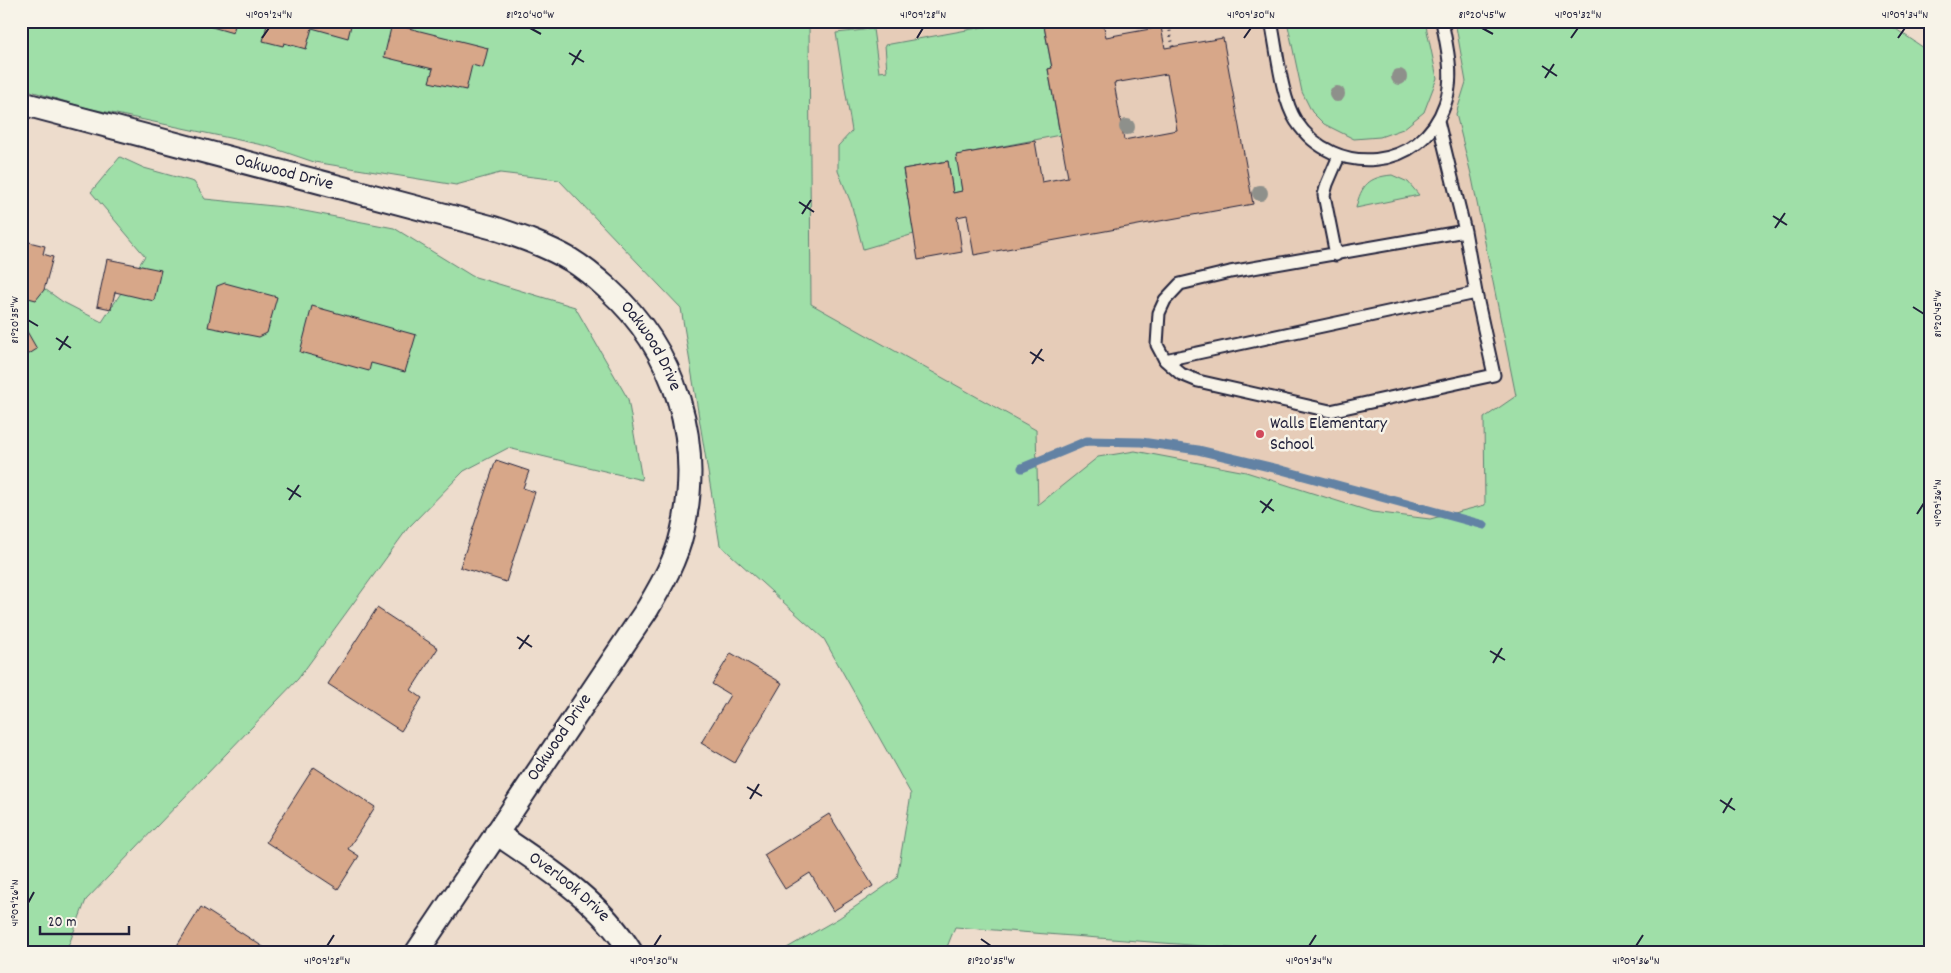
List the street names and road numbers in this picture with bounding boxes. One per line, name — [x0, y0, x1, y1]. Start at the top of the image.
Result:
street label: Oakwood Drive — [232, 147, 336, 198]
street label: Oakwood Drive — [614, 296, 687, 394]
street label: Oakwood Drive — [521, 689, 599, 787]
street label: Overlook Drive — [523, 846, 616, 928]

